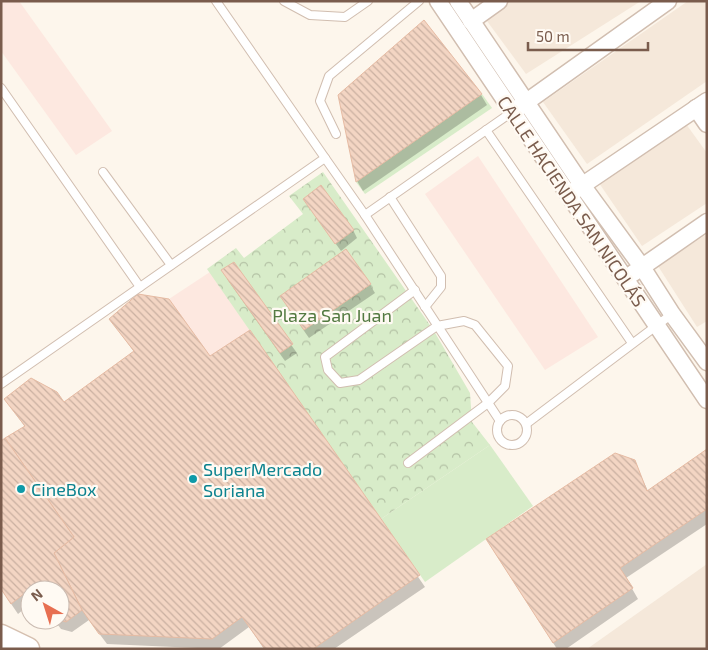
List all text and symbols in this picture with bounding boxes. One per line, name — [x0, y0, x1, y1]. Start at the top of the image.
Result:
scale bar — [528, 20, 648, 52]
text: 50 m — [536, 27, 570, 45]
street label: CALLE HACIENDA SAN NICOLÁS — [493, 91, 651, 311]
park label: Plaza San Juan — [272, 304, 392, 326]
place label: SuperMercado Soriana — [203, 458, 322, 501]
marker: SuperMercado Soriana — [187, 473, 199, 485]
place label: CineBox — [31, 478, 97, 500]
marker: CineBox — [15, 483, 27, 495]
north arrow — [20, 580, 70, 630]
text: N — [27, 585, 46, 604]

